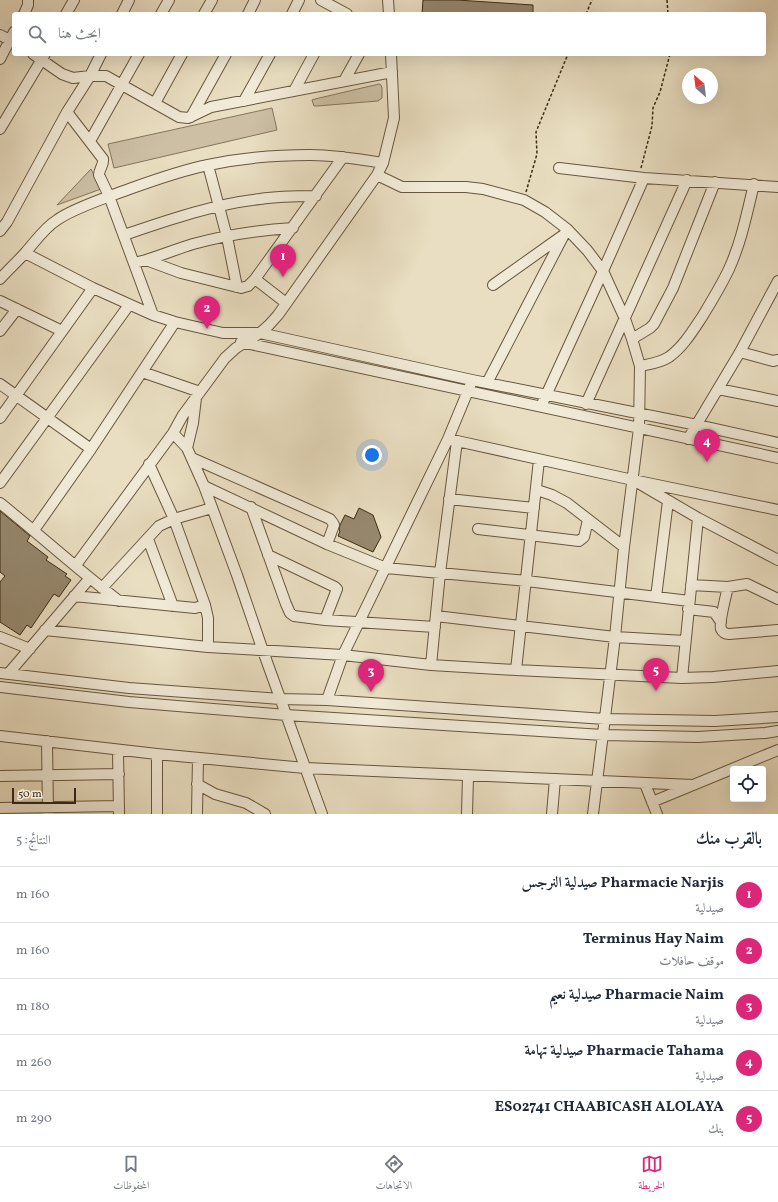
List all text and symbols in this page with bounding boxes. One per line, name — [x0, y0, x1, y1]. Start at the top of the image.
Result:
search box — [12, 12, 766, 56]
icon: search — [26, 23, 48, 45]
text: ابحث هنا — [58, 24, 101, 45]
north arrow — [682, 68, 718, 104]
pin: 1 — [270, 244, 296, 277]
pin: 2 — [194, 296, 220, 329]
pin: 4 — [694, 429, 720, 462]
your location — [362, 445, 382, 465]
pin: 5 — [643, 658, 669, 691]
pin: 3 — [358, 659, 384, 692]
map controls — [730, 766, 766, 802]
button: locate — [730, 766, 766, 802]
scale bar — [12, 786, 76, 805]
text: 50 m — [18, 787, 42, 802]
text: بالقرب منك — [696, 828, 762, 851]
text: النتائج: 5 — [16, 832, 51, 850]
text: Pharmacie Narjis صيدلية النرجس — [522, 873, 724, 894]
text: 160 m — [16, 886, 50, 904]
text: 1 — [746, 886, 752, 904]
text: صيدلية — [695, 900, 724, 918]
text: Terminus Hay Naim — [583, 929, 724, 950]
text: 160 m — [16, 942, 50, 960]
text: 2 — [746, 942, 752, 960]
text: موقف حافلات — [659, 953, 724, 971]
text: Pharmacie Naim صيدلية نعيم — [549, 985, 724, 1006]
text: 180 m — [16, 998, 50, 1016]
text: 3 — [746, 998, 752, 1016]
text: صيدلية — [695, 1012, 724, 1030]
text: Pharmacie Tahama صيدلية تهامة — [524, 1041, 724, 1062]
text: 260 m — [16, 1054, 52, 1072]
text: 4 — [745, 1054, 753, 1072]
text: صيدلية — [695, 1068, 724, 1086]
text: ES02741 CHAABICASH ALOLAYA — [495, 1097, 724, 1118]
text: 290 m — [16, 1110, 52, 1128]
text: 5 — [746, 1110, 752, 1128]
text: بنك — [708, 1121, 724, 1139]
tab: المحفوظات — [113, 1153, 149, 1196]
tab: الاتجاهات — [375, 1153, 412, 1196]
tab: الخريطة — [638, 1153, 665, 1196]

